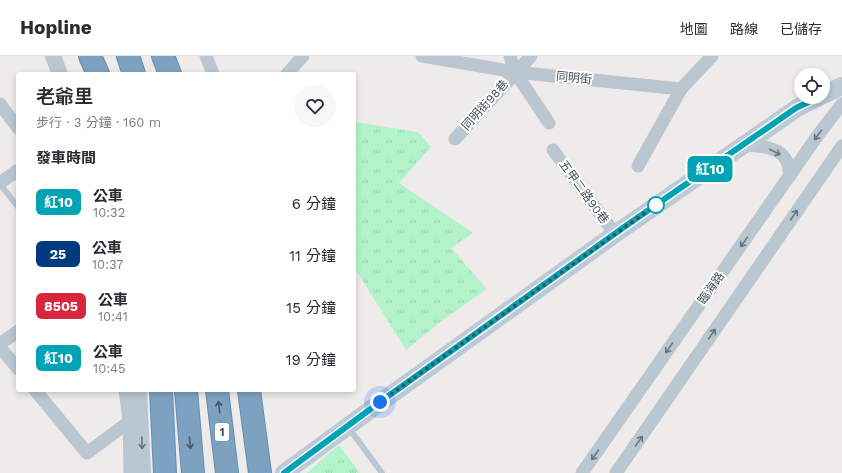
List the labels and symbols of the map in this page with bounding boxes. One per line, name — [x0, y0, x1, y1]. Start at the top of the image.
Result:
street label: 同明街 — [555, 69, 593, 87]
street label: 同明街98巷 — [459, 77, 511, 133]
one-way arrow — [814, 129, 822, 140]
one-way arrow — [769, 149, 781, 156]
line badge: 紅10 — [687, 156, 733, 182]
street label: 五甲二路90巷 — [556, 158, 612, 226]
unlabelled marker — [647, 196, 665, 214]
one-way arrow — [790, 210, 798, 221]
one-way arrow — [740, 236, 748, 247]
street label: 臨海路 — [695, 269, 727, 307]
one-way arrow — [708, 329, 716, 340]
one-way arrow — [665, 342, 673, 353]
your location — [370, 392, 390, 412]
one-way arrow — [215, 400, 223, 413]
road number: 1 — [215, 423, 229, 441]
one-way arrow — [138, 436, 145, 449]
one-way arrow — [187, 436, 194, 449]
one-way arrow — [635, 436, 643, 447]
one-way arrow — [591, 449, 599, 460]

